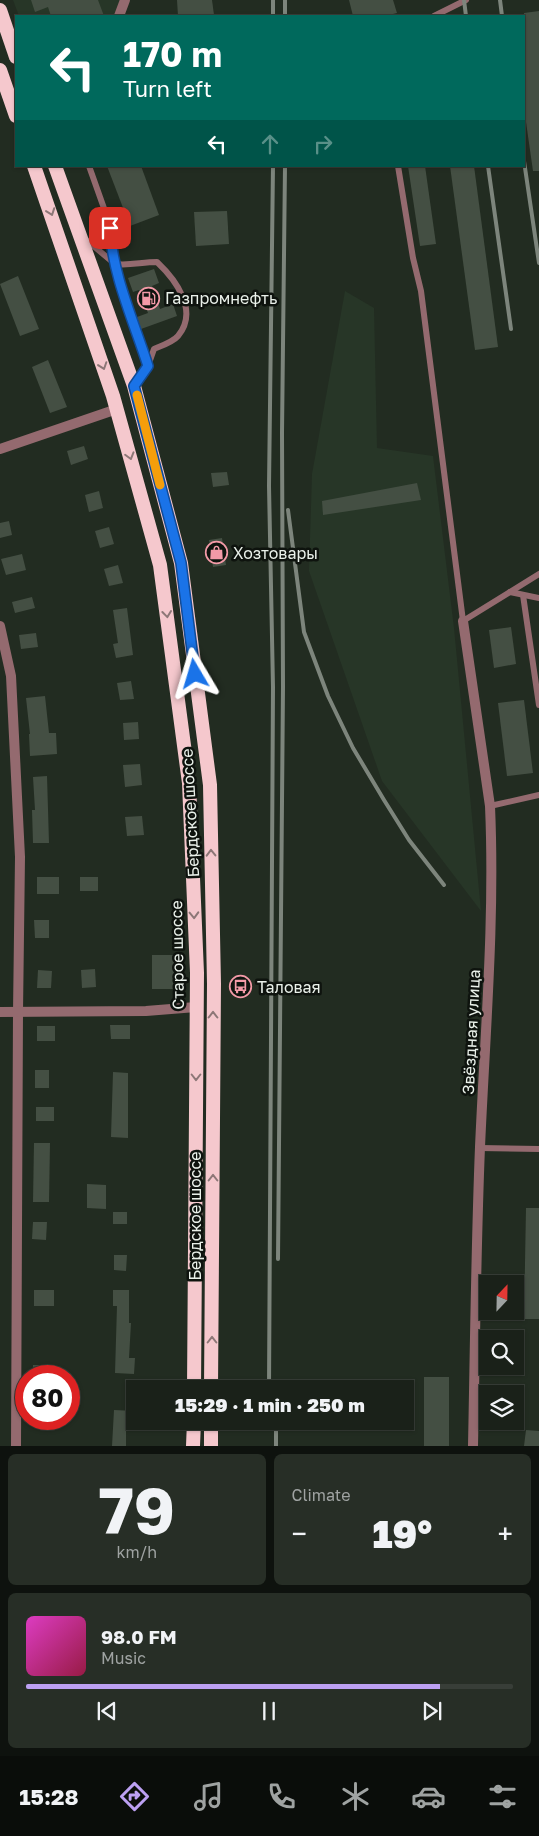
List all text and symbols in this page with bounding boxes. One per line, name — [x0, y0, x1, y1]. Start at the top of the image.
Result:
text: 170 m — [123, 33, 222, 75]
icon: left — [40, 35, 105, 100]
text: Turn left — [123, 75, 212, 102]
icon: left — [203, 130, 231, 158]
icon: ahead — [256, 130, 284, 158]
icon: right — [309, 130, 337, 158]
one-way arrow — [45, 207, 55, 216]
pin — [89, 207, 131, 249]
icon: arrive — [96, 214, 124, 242]
fuel station icon: Газпромнефть — [137, 286, 161, 310]
place label: Газпромнефть — [165, 288, 277, 308]
one-way arrow — [97, 361, 107, 370]
one-way arrow — [124, 451, 134, 460]
shop icon: Хозтовары — [205, 541, 229, 565]
place label: Хозтовары — [233, 543, 318, 563]
one-way arrow — [161, 610, 171, 618]
position arrow — [168, 647, 220, 699]
street label: Бердское шоссе — [177, 748, 203, 878]
one-way arrow — [206, 848, 216, 856]
street label: Старое шоссе — [166, 900, 188, 1010]
one-way arrow — [189, 911, 200, 919]
street label: Звёздная улица — [458, 969, 484, 1095]
bus stop icon: Таловая — [229, 975, 253, 999]
place label: Таловая — [257, 977, 321, 997]
one-way arrow — [208, 1011, 219, 1019]
one-way arrow — [191, 1074, 201, 1082]
street label: Бердское шоссе — [185, 1151, 205, 1281]
one-way arrow — [207, 1173, 218, 1181]
north arrow — [479, 1275, 524, 1320]
map controls — [479, 1275, 524, 1430]
button: search — [479, 1330, 524, 1375]
one-way arrow — [207, 1336, 217, 1344]
speed limit sign: 80 — [15, 1365, 80, 1430]
button: layers — [479, 1385, 524, 1430]
text: 15:29 · 1 min · 250 m — [175, 1393, 365, 1416]
text: 79 — [98, 1470, 175, 1548]
text: Climate — [292, 1485, 351, 1505]
text: 19° — [372, 1511, 432, 1556]
text: − — [292, 1517, 307, 1550]
text: + — [498, 1517, 513, 1550]
text: km/h — [116, 1542, 157, 1562]
text: 98.0 FM — [101, 1625, 177, 1648]
text: Music — [101, 1648, 146, 1668]
icon: previous — [93, 1697, 121, 1725]
icon: pause — [255, 1697, 283, 1725]
icon: next — [418, 1697, 446, 1725]
icon: directions — [117, 1779, 152, 1814]
icon: music — [191, 1779, 226, 1814]
icon: phone — [264, 1779, 299, 1814]
icon: climate — [338, 1779, 373, 1814]
icon: car — [411, 1779, 446, 1814]
icon: filters — [485, 1779, 520, 1814]
text: 15:28 — [19, 1783, 79, 1810]

